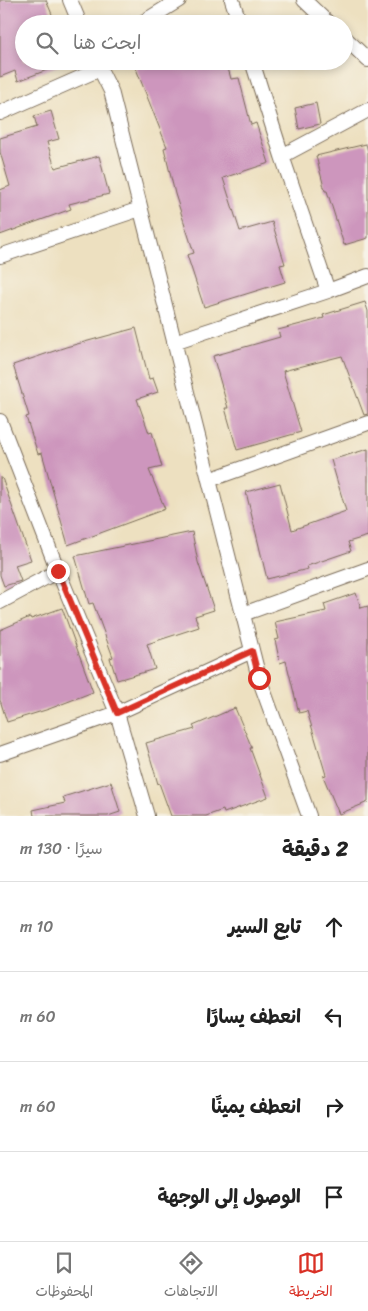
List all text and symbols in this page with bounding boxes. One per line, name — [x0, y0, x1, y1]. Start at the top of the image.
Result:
search box — [15, 15, 353, 70]
text: ابحث هنا — [73, 26, 141, 59]
icon: search — [33, 29, 61, 57]
route end — [47, 560, 70, 583]
route start — [248, 667, 271, 690]
text: 2 دقيقة — [282, 830, 348, 868]
text: سيرًا · 130 m — [20, 834, 103, 863]
text: تابع السير — [228, 910, 301, 943]
text: 10 m — [20, 912, 53, 941]
icon: ahead — [320, 913, 348, 941]
text: انعطف يسارًا — [206, 1000, 301, 1033]
text: 60 m — [20, 1002, 56, 1031]
icon: left — [320, 1003, 348, 1031]
text: انعطف يمينًا — [211, 1090, 301, 1123]
text: 60 m — [20, 1092, 56, 1121]
icon: right — [320, 1093, 348, 1121]
text: الوصول إلى الوجهة — [158, 1180, 301, 1213]
icon: arrive — [320, 1183, 348, 1211]
tab: المحفوظات — [35, 1249, 93, 1304]
tab: الاتجاهات — [164, 1249, 218, 1304]
tab: الخريطة — [289, 1249, 333, 1304]

